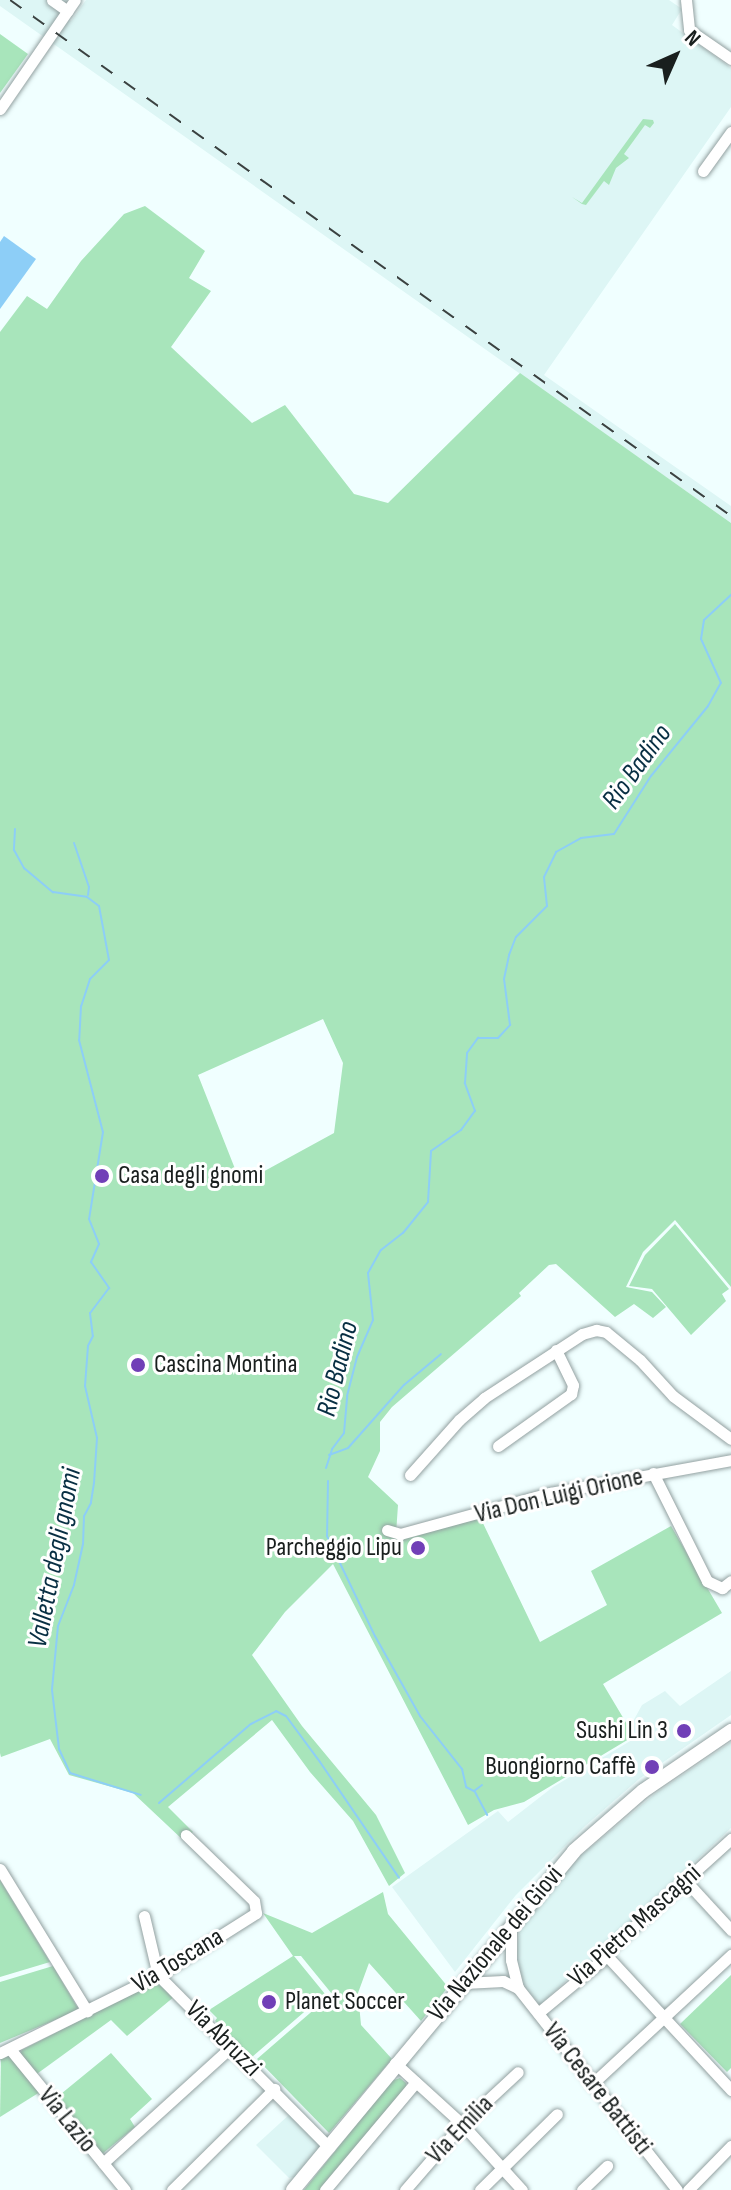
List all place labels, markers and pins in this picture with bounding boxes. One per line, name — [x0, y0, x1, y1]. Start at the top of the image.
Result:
place label: Casa degli gnomi — [118, 1160, 263, 1192]
marker: Casa degli gnomi — [93, 1167, 111, 1185]
place label: Cascina Montina — [154, 1349, 297, 1381]
marker: Cascina Montina — [129, 1356, 147, 1374]
place label: Parcheggio Lipu — [266, 1532, 402, 1564]
marker: Parcheggio Lipu — [409, 1539, 427, 1557]
place label: Sushi Lin 3 — [576, 1715, 668, 1747]
marker: Sushi Lin 3 — [675, 1722, 693, 1740]
place label: Buongiorno Caffè — [485, 1751, 636, 1783]
marker: Buongiorno Caffè — [643, 1758, 661, 1776]
place label: Planet Soccer — [285, 1986, 405, 2018]
marker: Planet Soccer — [260, 1993, 278, 2011]

